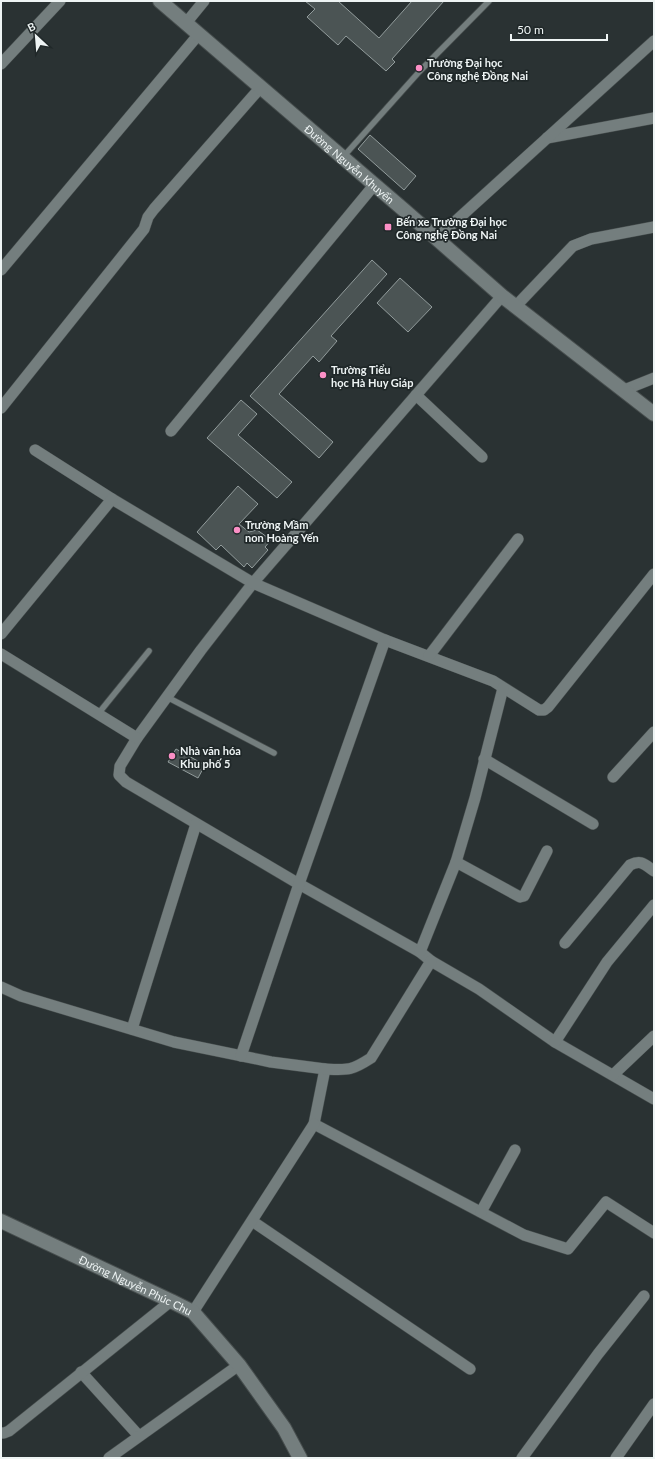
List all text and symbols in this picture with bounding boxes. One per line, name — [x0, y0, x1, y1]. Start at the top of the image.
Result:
north arrow — [16, 16, 56, 56]
scale bar — [511, 16, 607, 42]
text: B — [25, 19, 38, 34]
text: 50 m — [517, 22, 544, 37]
place label: Trường Đại học Công nghệ Đồng Nai — [427, 56, 528, 82]
marker: Trường Đại học Công nghệ Đồng Nai — [414, 63, 424, 73]
street label: Đường Nguyễn Khuyến — [302, 122, 397, 206]
place label: Bến xe Trường Đại học Công nghệ Đồng Nai — [396, 215, 508, 241]
marker: Bến xe Trường Đại học Công nghệ Đồng Nai — [383, 222, 393, 232]
place label: Trường Tiểu học Hà Huy Giáp — [331, 363, 413, 389]
marker: Trường Tiểu học Hà Huy Giáp — [318, 370, 328, 380]
place label: Trường Mầm non Hoàng Yến — [245, 518, 319, 544]
marker: Trường Mầm non Hoàng Yến — [232, 525, 242, 535]
place label: Nhà văn hóa Khu phố 5 — [180, 744, 241, 770]
marker: Nhà văn hóa Khu phố 5 — [167, 751, 177, 761]
street label: Đường Nguyễn Phúc Chu — [77, 1252, 194, 1317]

